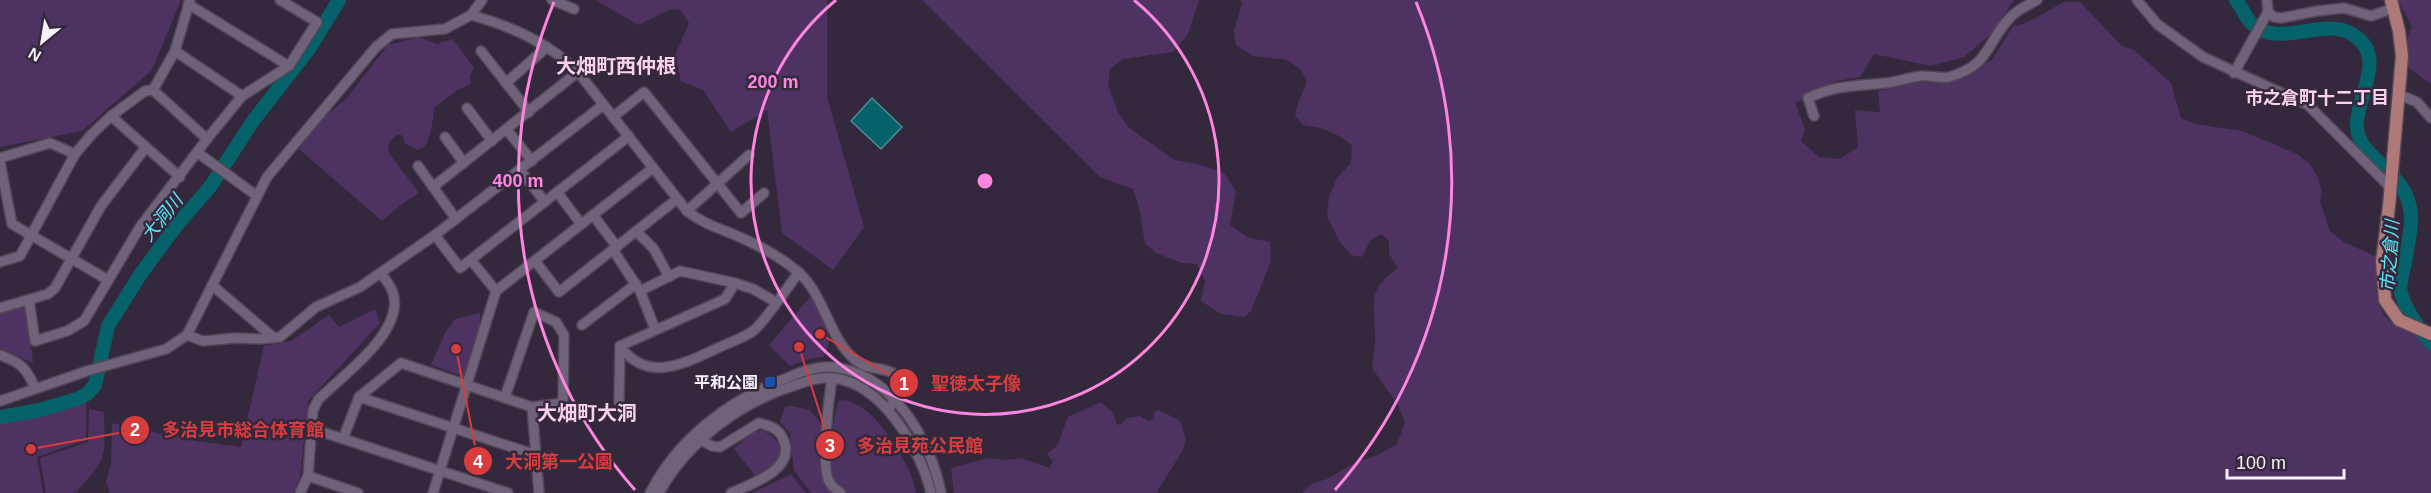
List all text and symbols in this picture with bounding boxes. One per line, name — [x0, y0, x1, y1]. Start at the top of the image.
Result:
north arrow — [12, 12, 72, 72]
text: N — [25, 44, 44, 65]
district label: 大畑町西仲根 — [556, 55, 676, 77]
text: 200 m — [747, 72, 799, 92]
district label: 市之倉町十二丁目 — [2245, 88, 2389, 108]
text: 400 m — [492, 171, 544, 191]
centre of rings — [975, 171, 995, 191]
water label: 大洞川 — [137, 189, 188, 245]
water label: 市之倉川 — [2378, 217, 2403, 293]
callout: 聖徳太子像 — [889, 365, 1033, 401]
text: 聖徳太子像 — [931, 373, 1021, 394]
place label: 平和公園 — [694, 374, 758, 391]
text: 1 — [899, 374, 909, 394]
marker: 平和公園 — [763, 375, 777, 389]
district label: 大畑町大洞 — [537, 402, 637, 424]
callout: 多治見市総合体育館 — [120, 412, 336, 448]
text: 2 — [130, 420, 140, 440]
text: 多治見市総合体育館 — [162, 420, 324, 440]
callout: 多治見苑公民館 — [815, 427, 995, 463]
text: 3 — [825, 436, 835, 456]
text: 多治見苑公民館 — [857, 436, 983, 456]
scale bar — [2227, 442, 2344, 480]
callout: 大洞第一公園 — [463, 443, 625, 479]
text: 4 — [473, 452, 483, 472]
text: 大洞第一公園 — [505, 452, 613, 472]
text: 100 m — [2236, 453, 2286, 473]

